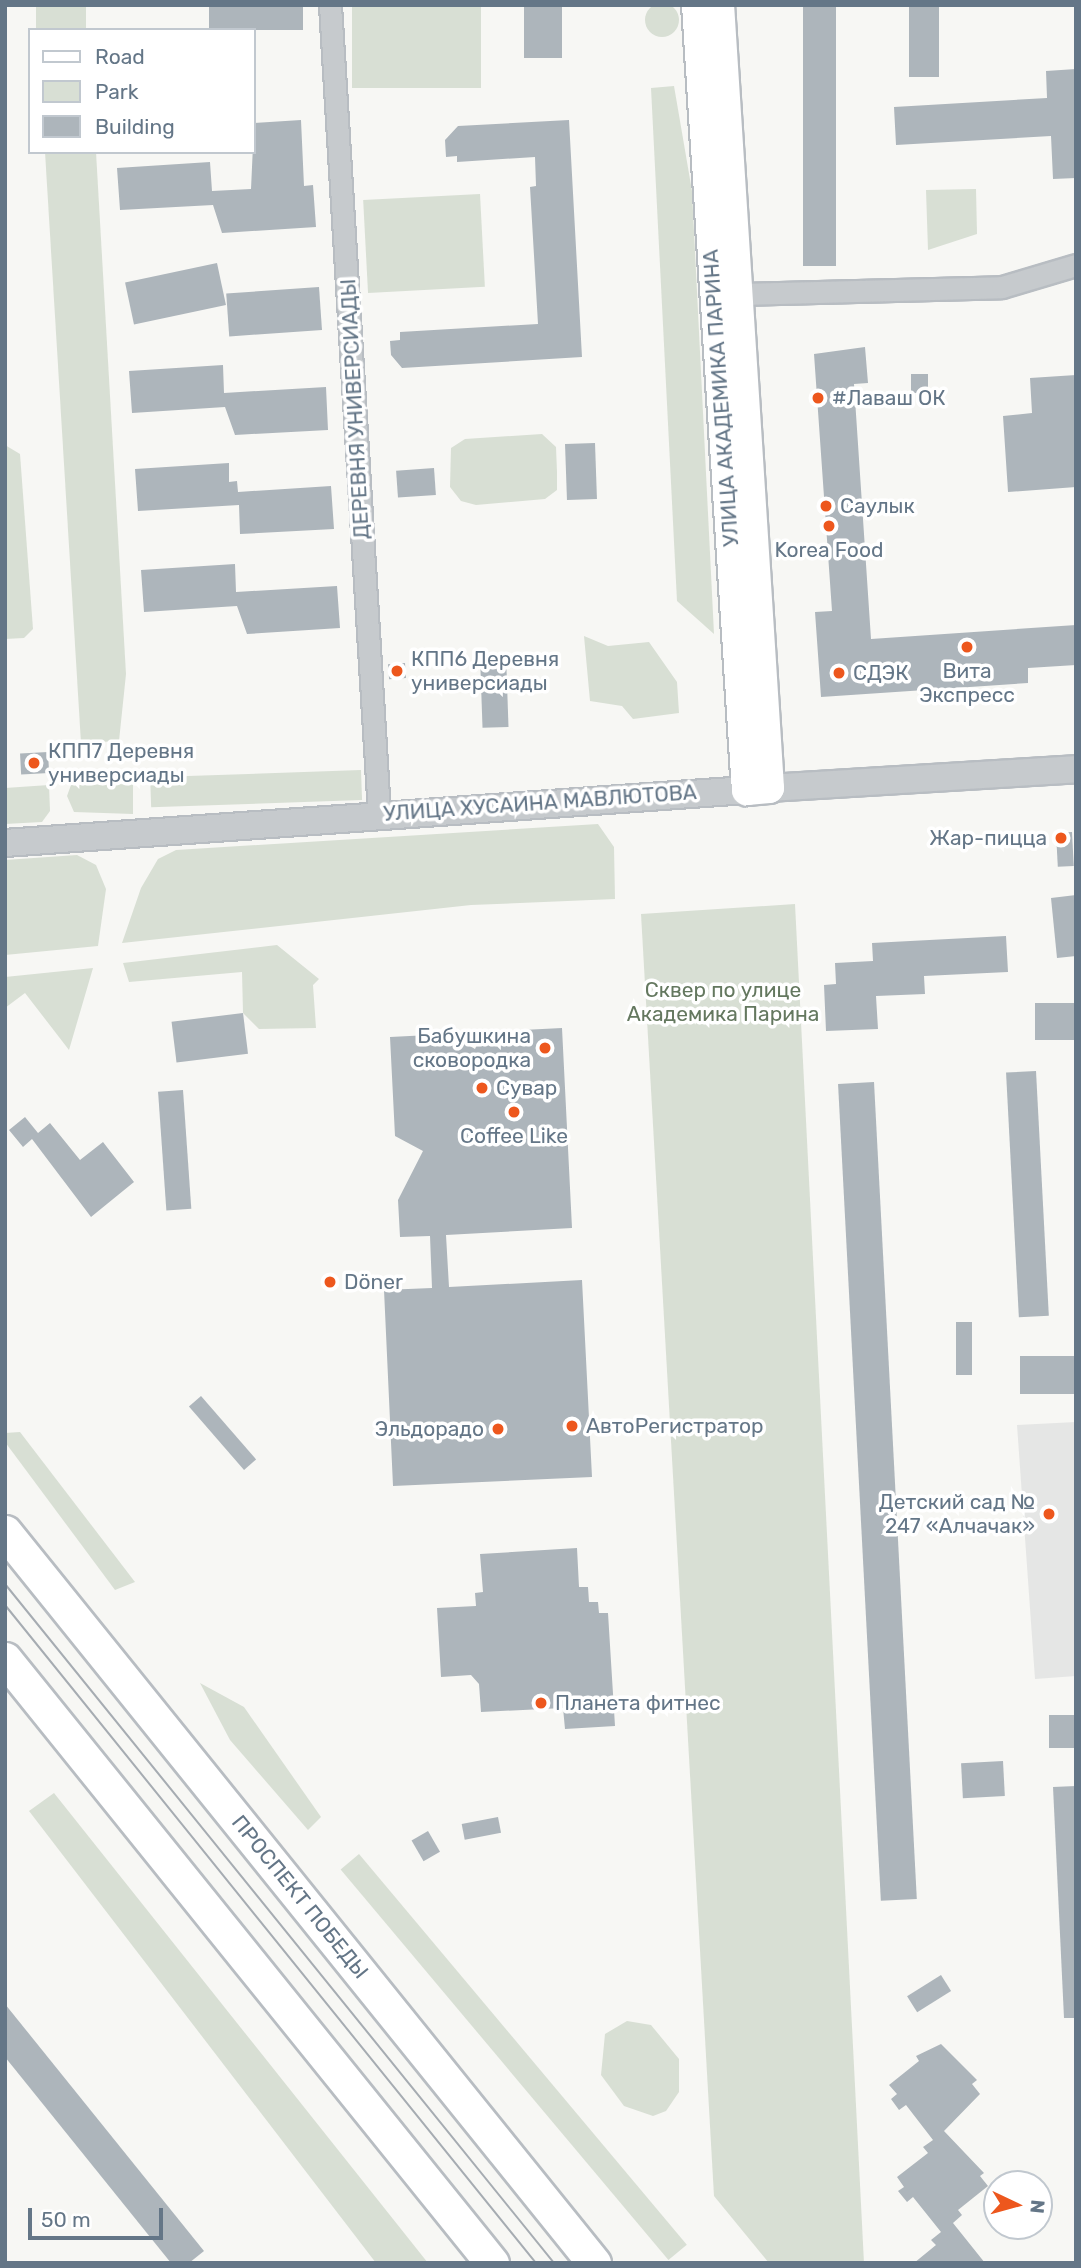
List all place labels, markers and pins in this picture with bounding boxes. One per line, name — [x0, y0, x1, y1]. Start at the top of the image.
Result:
place label: #Лаваш ОК — [832, 385, 946, 411]
marker: #Лаваш ОК — [810, 390, 826, 406]
place label: Саулык — [840, 493, 915, 519]
marker: Саулык — [818, 498, 834, 514]
marker: Korea Food — [821, 518, 837, 534]
place label: Korea Food — [775, 537, 883, 563]
marker: Вита Экспресс — [959, 639, 975, 655]
place label: КПП6 Деревня универсиады — [411, 646, 559, 696]
place label: Вита Экспресс — [919, 658, 1015, 708]
place label: СДЭК — [853, 660, 909, 686]
marker: КПП6 Деревня универсиады — [389, 663, 405, 679]
marker: СДЭК — [831, 665, 847, 681]
place label: КПП7 Деревня универсиады — [48, 738, 194, 788]
marker: КПП7 Деревня универсиады — [26, 755, 42, 771]
place label: Жар-пицца — [929, 825, 1047, 851]
marker: Жар-пицца — [1053, 830, 1069, 846]
place label: Бабушкина сковородка — [413, 1023, 531, 1073]
marker: Бабушкина сковородка — [537, 1040, 553, 1056]
place label: Сувар — [496, 1075, 557, 1101]
marker: Сувар — [474, 1080, 490, 1096]
marker: Coffee Like — [506, 1104, 522, 1120]
place label: Coffee Like — [460, 1123, 568, 1149]
place label: Döner — [344, 1269, 403, 1295]
marker: Döner — [322, 1274, 338, 1290]
place label: АвтоРегистратор — [586, 1413, 763, 1439]
place label: Эльдорадо — [375, 1416, 484, 1442]
marker: АвтоРегистратор — [564, 1418, 580, 1434]
marker: Эльдорадо — [490, 1421, 506, 1437]
place label: Детский сад № 247 «Алчачак» — [879, 1489, 1035, 1539]
marker: Детский сад № 247 «Алчачак» — [1041, 1506, 1057, 1522]
place label: Планета фитнес — [555, 1690, 721, 1716]
marker: Планета фитнес — [533, 1695, 549, 1711]

